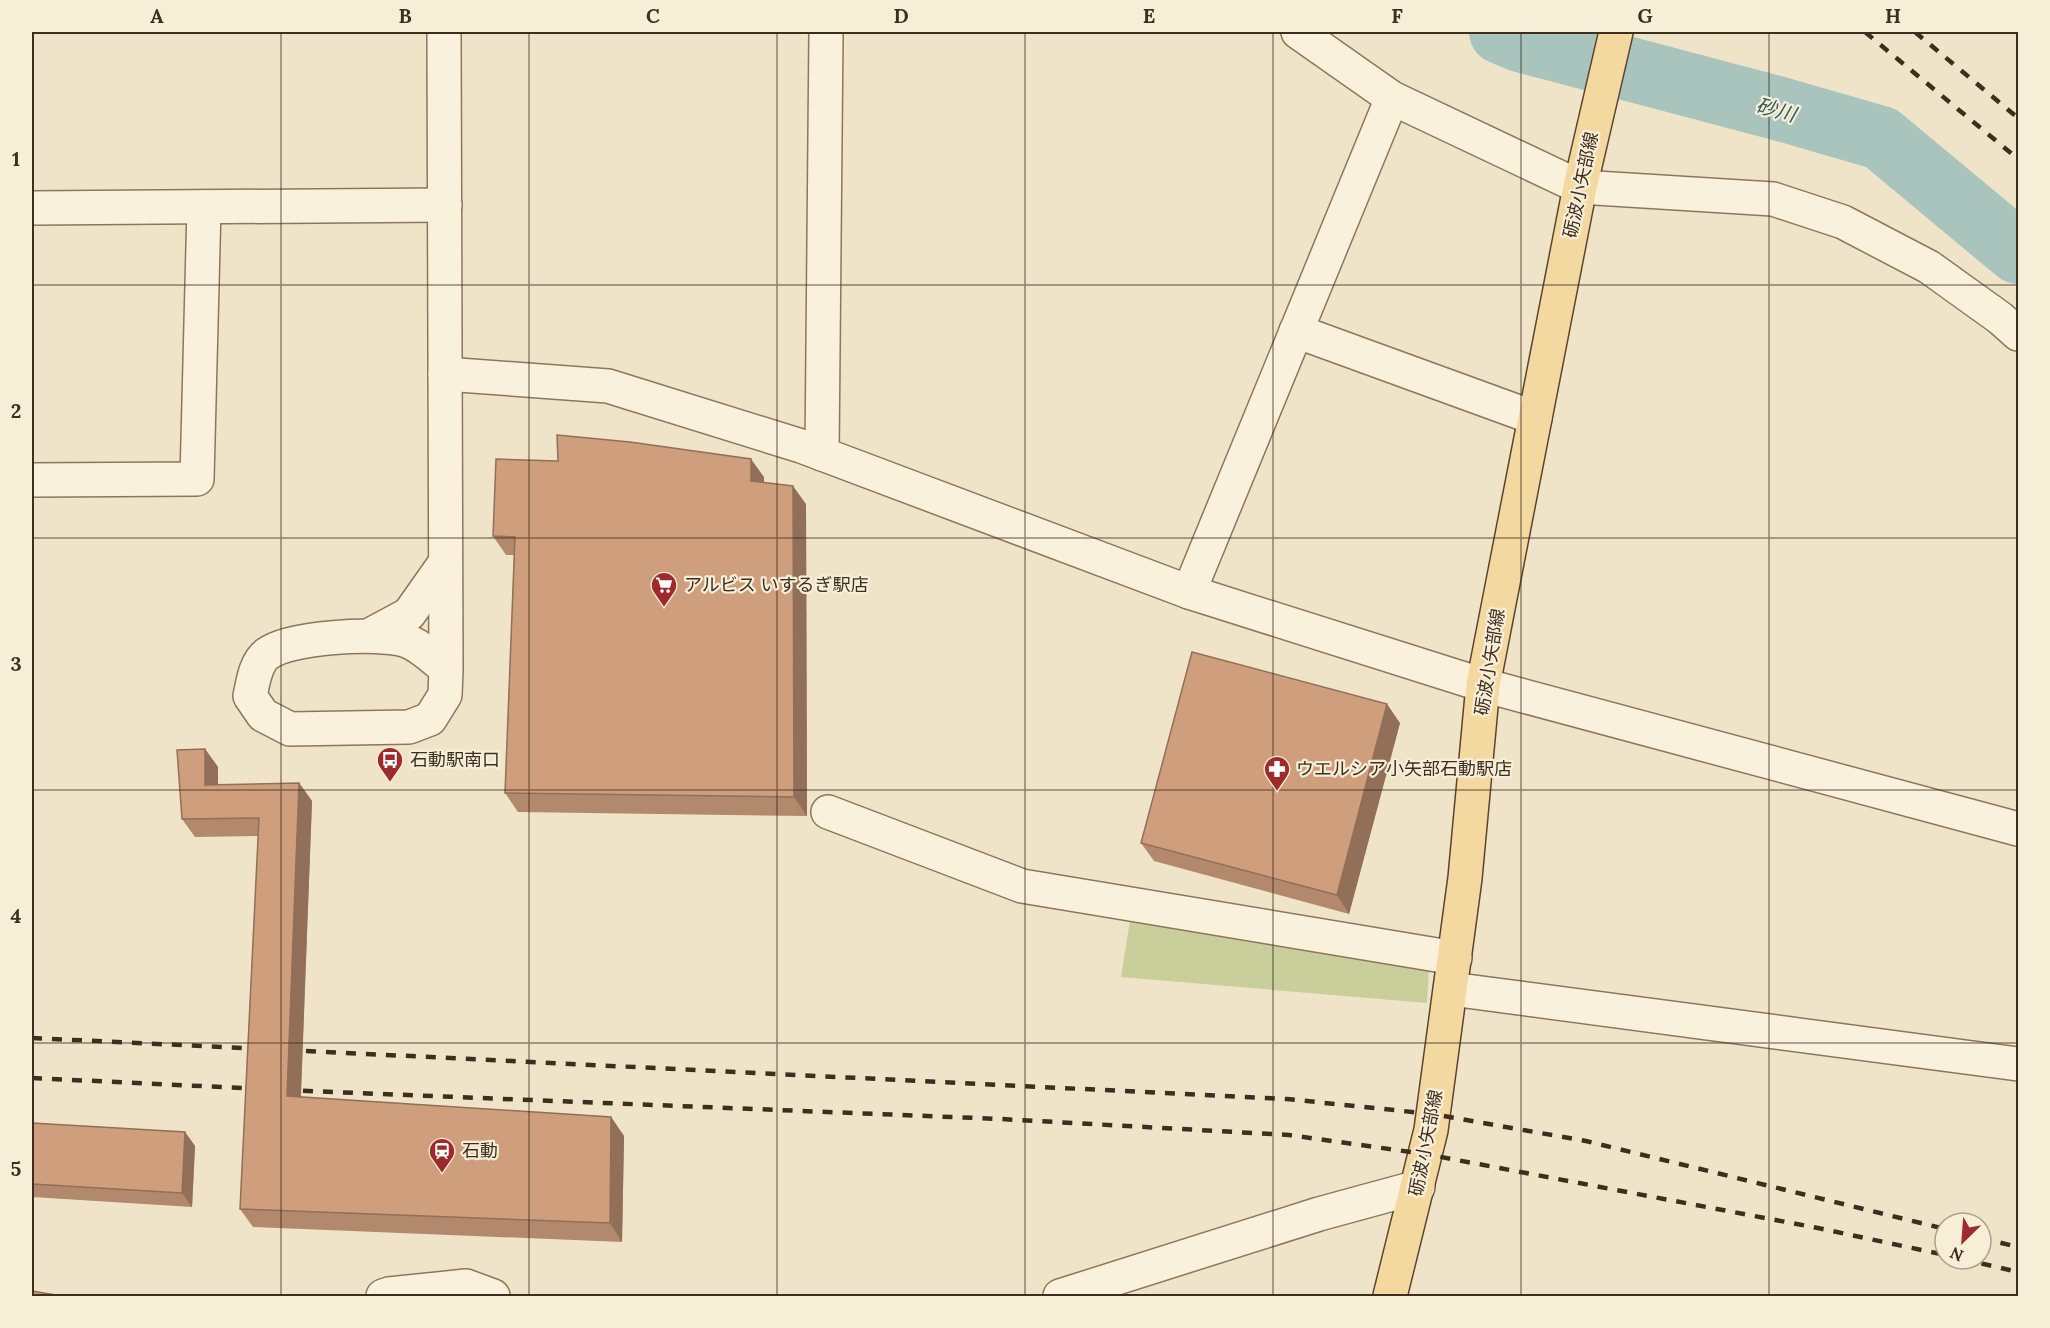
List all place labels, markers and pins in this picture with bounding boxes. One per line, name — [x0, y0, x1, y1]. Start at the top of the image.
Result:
supermarket icon: アルビス いするぎ駅店 — [649, 570, 679, 608]
place label: アルビス いするぎ駅店 — [684, 573, 869, 596]
bus stop icon: 石動駅南口 — [375, 745, 405, 783]
place label: 石動駅南口 — [410, 748, 500, 771]
pharmacy icon: ウエルシア小矢部石動駅店 — [1262, 754, 1292, 792]
place label: ウエルシア小矢部石動駅店 — [1296, 757, 1512, 780]
station icon: 石動 — [427, 1136, 457, 1174]
place label: 石動 — [462, 1139, 498, 1162]

